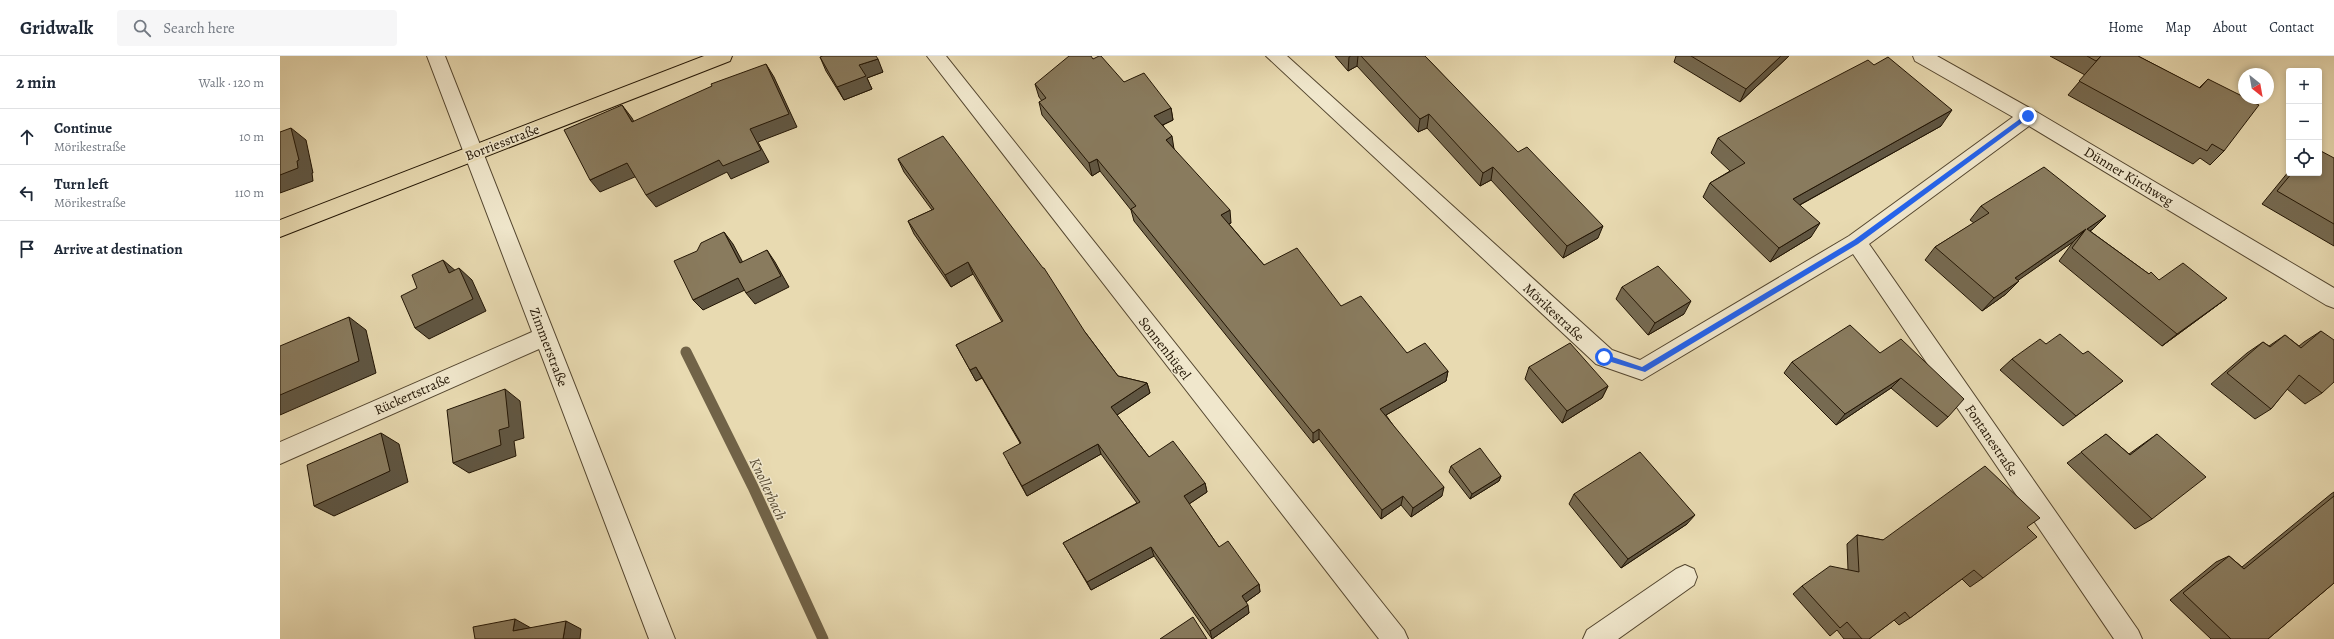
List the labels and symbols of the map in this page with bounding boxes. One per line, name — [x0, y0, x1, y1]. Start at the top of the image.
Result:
north arrow — [2238, 68, 2274, 104]
route end — [2019, 107, 2037, 125]
street label: Borriesstraße — [462, 120, 542, 165]
street label: Dünner Kirchweg — [2081, 142, 2177, 211]
street label: Mörikestraße — [1519, 279, 1588, 346]
street label: Zimmerstraße — [525, 305, 572, 390]
street label: Sonnenhügel — [1134, 313, 1196, 384]
route start — [1595, 348, 1613, 366]
street label: Rückertstraße — [371, 369, 453, 420]
street label: Fontanestraße — [1961, 401, 2023, 480]
water label: Knollerbach — [745, 454, 791, 524]

